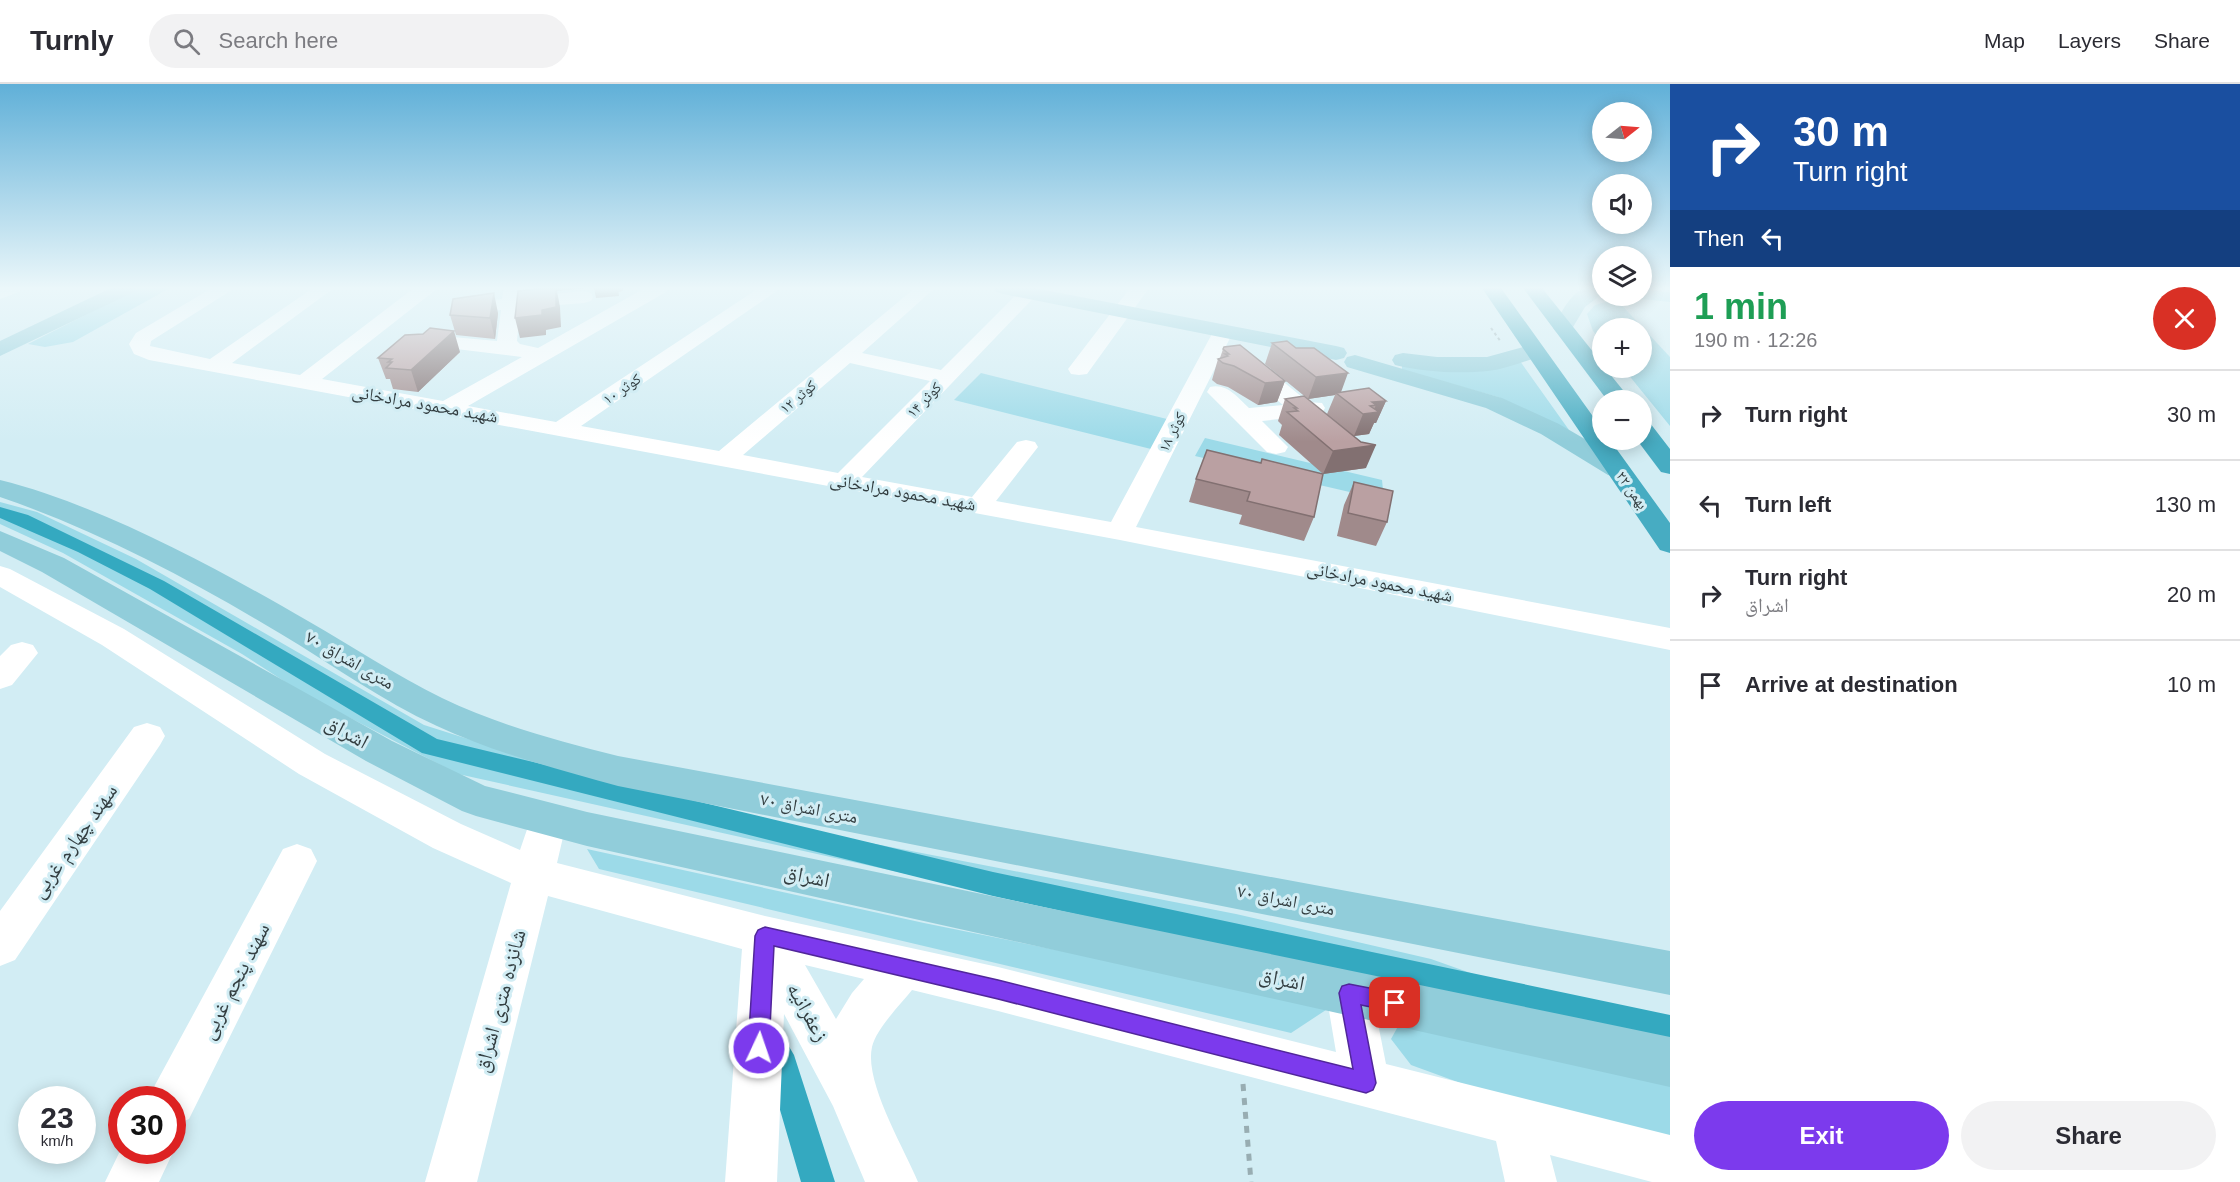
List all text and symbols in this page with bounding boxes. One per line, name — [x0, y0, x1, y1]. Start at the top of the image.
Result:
search box — [149, 14, 569, 68]
text: Turnly — [30, 25, 113, 56]
icon: search — [170, 25, 203, 58]
text: Search here — [218, 28, 338, 53]
text: Map — [1984, 29, 2025, 52]
text: Layers — [2058, 29, 2121, 52]
text: Share — [2154, 29, 2210, 52]
north arrow — [1592, 102, 1652, 162]
map controls — [1592, 102, 1652, 450]
icon: right — [1694, 108, 1772, 186]
text: 30 m — [1793, 108, 1889, 155]
text: Turn right — [1793, 157, 1908, 187]
button: sound — [1592, 174, 1652, 234]
icon: left — [1756, 222, 1789, 255]
text: Then — [1694, 226, 1744, 251]
button: layers — [1592, 246, 1652, 306]
text: 1 min — [1694, 286, 1788, 327]
button: close — [2153, 287, 2216, 350]
button: + — [1592, 318, 1652, 378]
text: 190 m · 12:26 — [1694, 329, 1817, 351]
street label: کوثر ۱۰ — [600, 370, 644, 408]
street label: کوثر ۱۲ — [776, 377, 820, 417]
street label: کوثر ۱۴ — [903, 379, 945, 421]
street label: شهید محمود مرادخانی — [350, 381, 499, 428]
button: − — [1592, 390, 1652, 450]
icon: right — [1694, 399, 1727, 432]
text: Turn right — [1745, 402, 1847, 427]
text: 30 m — [2167, 402, 2216, 427]
street label: کوثر ۱۸ — [1154, 409, 1190, 455]
street label: ۲۲ بهمن — [1612, 467, 1652, 513]
street label: شهید محمود مرادخانی — [828, 469, 977, 516]
icon: left — [1694, 489, 1727, 522]
text: Turn left — [1745, 492, 1831, 517]
text: 130 m — [2155, 492, 2216, 517]
street label: شهید محمود مرادخانی — [1305, 558, 1454, 607]
text: Turn right — [1745, 565, 1847, 590]
icon: right — [1694, 579, 1727, 612]
text: 20 m — [2167, 582, 2216, 607]
text: اشراق — [1745, 594, 1789, 616]
street label: ۷۰ متری اشراق — [302, 627, 398, 694]
icon: arrive — [1694, 669, 1727, 702]
text: Arrive at destination — [1745, 672, 1958, 697]
text: 10 m — [2167, 672, 2216, 697]
street label: اشراق — [321, 710, 373, 754]
street label: سهند چهارم غربی — [26, 779, 124, 904]
street label: ۷۰ متری اشراق — [759, 789, 859, 828]
street label: اشراق — [782, 859, 832, 893]
street label: ۷۰ متری اشراق — [1236, 881, 1336, 920]
street label: سهند پنجم غربی — [195, 919, 276, 1044]
street label: شانزده متری اشراق — [469, 927, 532, 1075]
street label: اشراق — [1257, 962, 1307, 996]
pin — [1369, 977, 1420, 1028]
street label: زعفرانیه — [783, 979, 834, 1045]
icon: arrive — [1378, 986, 1411, 1019]
position arrow — [727, 1016, 791, 1080]
speed limit sign: 30 — [108, 1086, 186, 1164]
text: 23 — [40, 1101, 74, 1134]
button: Exit — [1694, 1101, 1949, 1170]
button: Share — [1961, 1101, 2216, 1170]
text: km/h — [41, 1132, 73, 1149]

